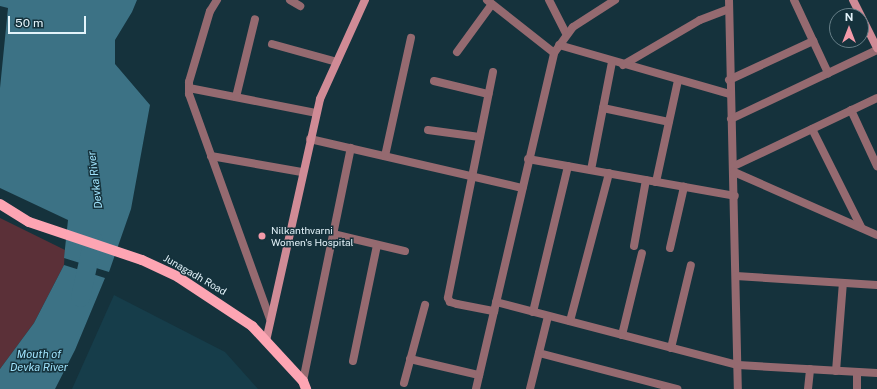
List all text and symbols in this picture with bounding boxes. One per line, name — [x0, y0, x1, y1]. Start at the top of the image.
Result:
scale bar — [10, 8, 88, 34]
north arrow — [829, 8, 869, 48]
text: N — [845, 11, 853, 23]
text: 50 m — [15, 16, 43, 30]
water label: Devka River — [85, 150, 105, 210]
place label: Nilkanthvarni Women's Hospital — [271, 224, 354, 248]
marker: Nilkanthvarni Women's Hospital — [256, 230, 268, 242]
street label: Junagadh Road — [161, 252, 229, 298]
water label: Mouth of Devka River — [10, 348, 68, 374]

